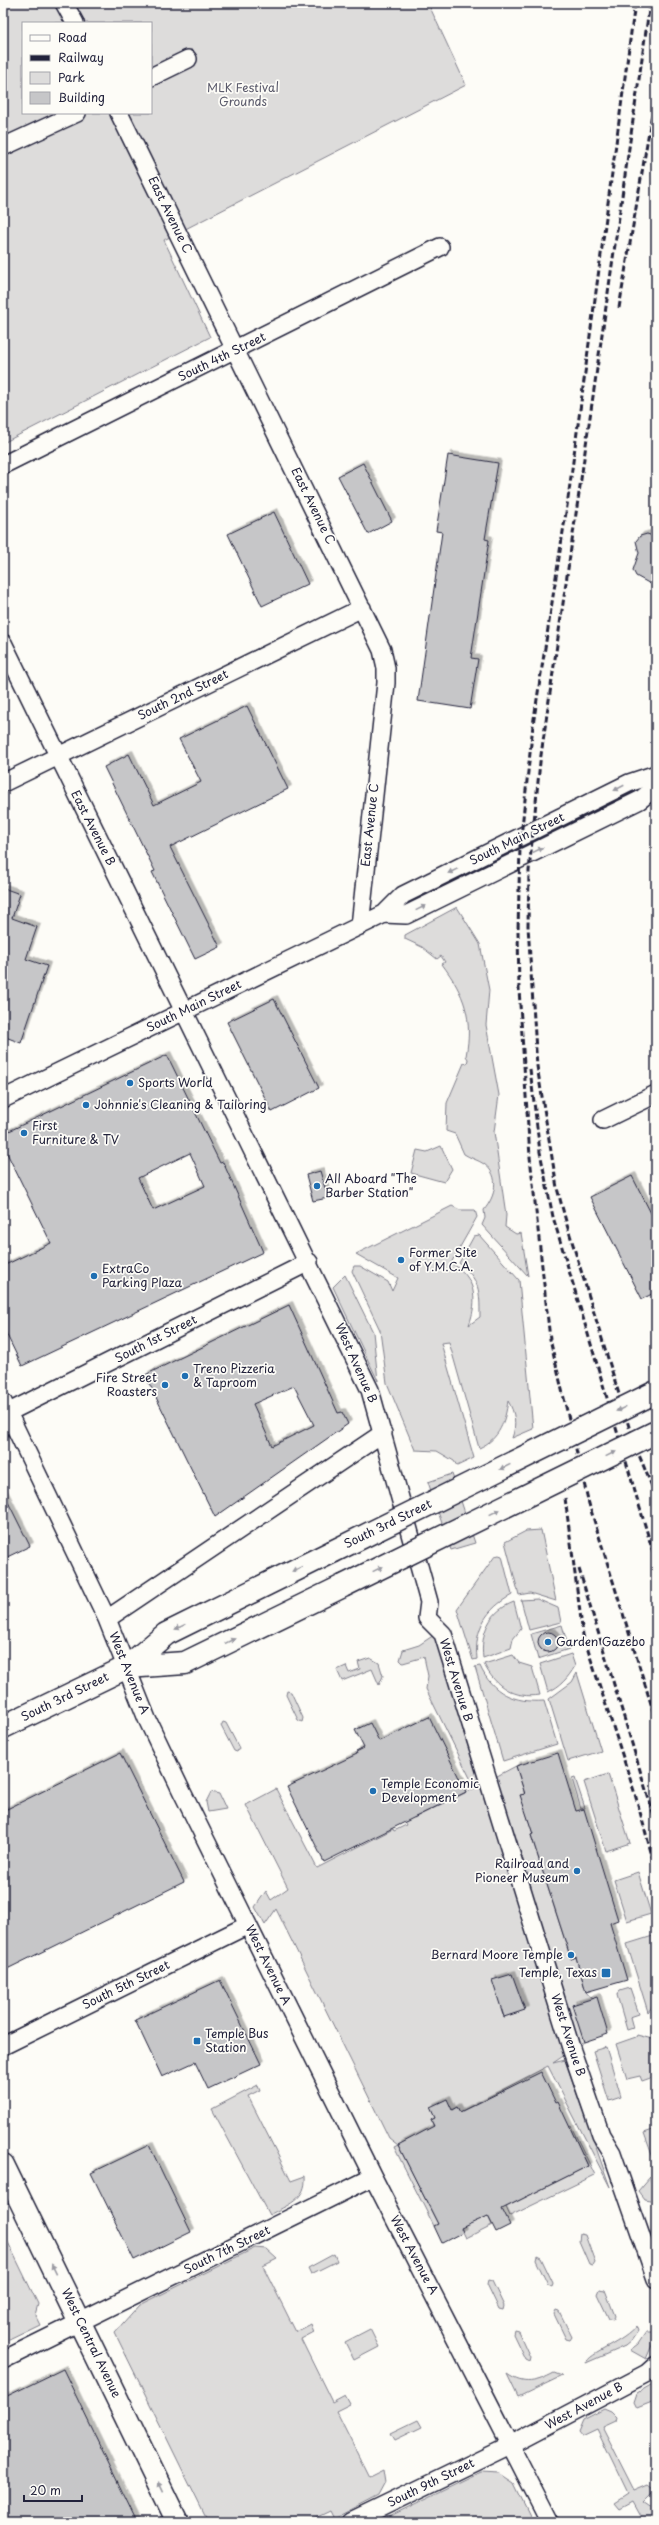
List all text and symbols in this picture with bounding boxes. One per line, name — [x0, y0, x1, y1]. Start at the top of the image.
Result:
legend — [22, 22, 152, 114]
text: Road — [58, 28, 87, 46]
text: Railway — [58, 48, 104, 66]
text: Park — [58, 68, 85, 86]
park label: MLK Festival Grounds — [207, 78, 279, 110]
text: Building — [58, 88, 105, 106]
street label: East Avenue C — [144, 173, 197, 256]
street label: South 4th Street — [175, 327, 269, 385]
street label: East Avenue C — [287, 464, 340, 547]
street label: South 2nd Street — [134, 664, 231, 724]
street label: East Avenue C — [356, 782, 382, 868]
one-way arrow — [614, 785, 625, 791]
street label: East Avenue B — [67, 787, 121, 868]
street label: South Main Street — [466, 807, 567, 869]
one-way arrow — [532, 847, 544, 853]
one-way arrow — [447, 867, 459, 874]
one-way arrow — [416, 904, 427, 911]
street label: South Main Street — [143, 974, 244, 1036]
place label: Sports World — [138, 1073, 213, 1091]
marker: Sports World — [125, 1078, 135, 1088]
place label: Johnnie's Cleaning & Tailoring — [94, 1095, 267, 1113]
marker: Johnnie's Cleaning & Tailoring — [81, 1100, 91, 1110]
place label: First Furniture & TV — [32, 1116, 119, 1148]
marker: First Furniture & TV — [19, 1128, 29, 1138]
place label: All Aboard "The Barber Station" — [325, 1169, 417, 1201]
marker: All Aboard "The Barber Station" — [312, 1181, 322, 1191]
place label: Former Site of Y.M.C.A. — [409, 1243, 477, 1275]
marker: Former Site of Y.M.C.A. — [396, 1255, 406, 1265]
place label: ExtraCo Parking Plaza — [102, 1259, 182, 1291]
marker: ExtraCo Parking Plaza — [89, 1271, 99, 1281]
street label: South 1st Street — [111, 1310, 200, 1367]
street label: West Avenue B — [331, 1320, 383, 1406]
place label: Treno Pizzeria & Taproom — [193, 1359, 275, 1391]
place label: Fire Street Roasters — [96, 1368, 158, 1400]
marker: Treno Pizzeria & Taproom — [180, 1371, 190, 1381]
marker: Fire Street Roasters — [160, 1380, 170, 1390]
one-way arrow — [615, 1406, 627, 1412]
one-way arrow — [606, 1451, 617, 1457]
one-way arrow — [499, 1464, 510, 1470]
street label: South 3rd Street — [341, 1494, 435, 1552]
one-way arrow — [489, 1509, 500, 1515]
one-way arrow — [291, 1566, 303, 1572]
one-way arrow — [372, 1566, 384, 1572]
one-way arrow — [175, 1624, 186, 1630]
street label: West Avenue A — [105, 1629, 155, 1716]
place label: Garden Gazebo — [556, 1632, 645, 1650]
street label: West Avenue B — [436, 1636, 478, 1723]
marker: Garden Gazebo — [543, 1637, 553, 1647]
one-way arrow — [225, 1638, 236, 1644]
street label: South 3rd Street — [18, 1667, 112, 1725]
place label: Temple Economic Development — [381, 1774, 479, 1806]
marker: Temple Economic Development — [368, 1786, 378, 1796]
place label: Railroad and Pioneer Museum — [475, 1854, 570, 1886]
marker: Railroad and Pioneer Museum — [572, 1866, 582, 1876]
street label: West Avenue A — [242, 1921, 296, 2008]
place label: Bernard Moore Temple — [431, 1945, 563, 1963]
marker: Bernard Moore Temple — [566, 1950, 576, 1960]
street label: South 5th Street — [79, 1955, 172, 2013]
place label: Temple, Texas — [519, 1963, 598, 1981]
marker: Temple, Texas — [600, 1967, 612, 1979]
street label: West Avenue B — [547, 1991, 591, 2078]
place label: Temple Bus Station — [205, 2024, 269, 2056]
marker: Temple Bus Station — [192, 2036, 202, 2046]
street label: West Avenue A — [386, 2212, 443, 2297]
street label: South 7th Street — [180, 2220, 273, 2278]
one-way arrow — [51, 2264, 58, 2275]
street label: West Central Avenue — [58, 2285, 126, 2401]
street label: West Avenue B — [541, 2377, 626, 2433]
street label: South 9th Street — [384, 2453, 477, 2511]
scale bar — [24, 2477, 82, 2503]
text: 20 m — [30, 2481, 61, 2499]
one-way arrow — [158, 2481, 164, 2492]

